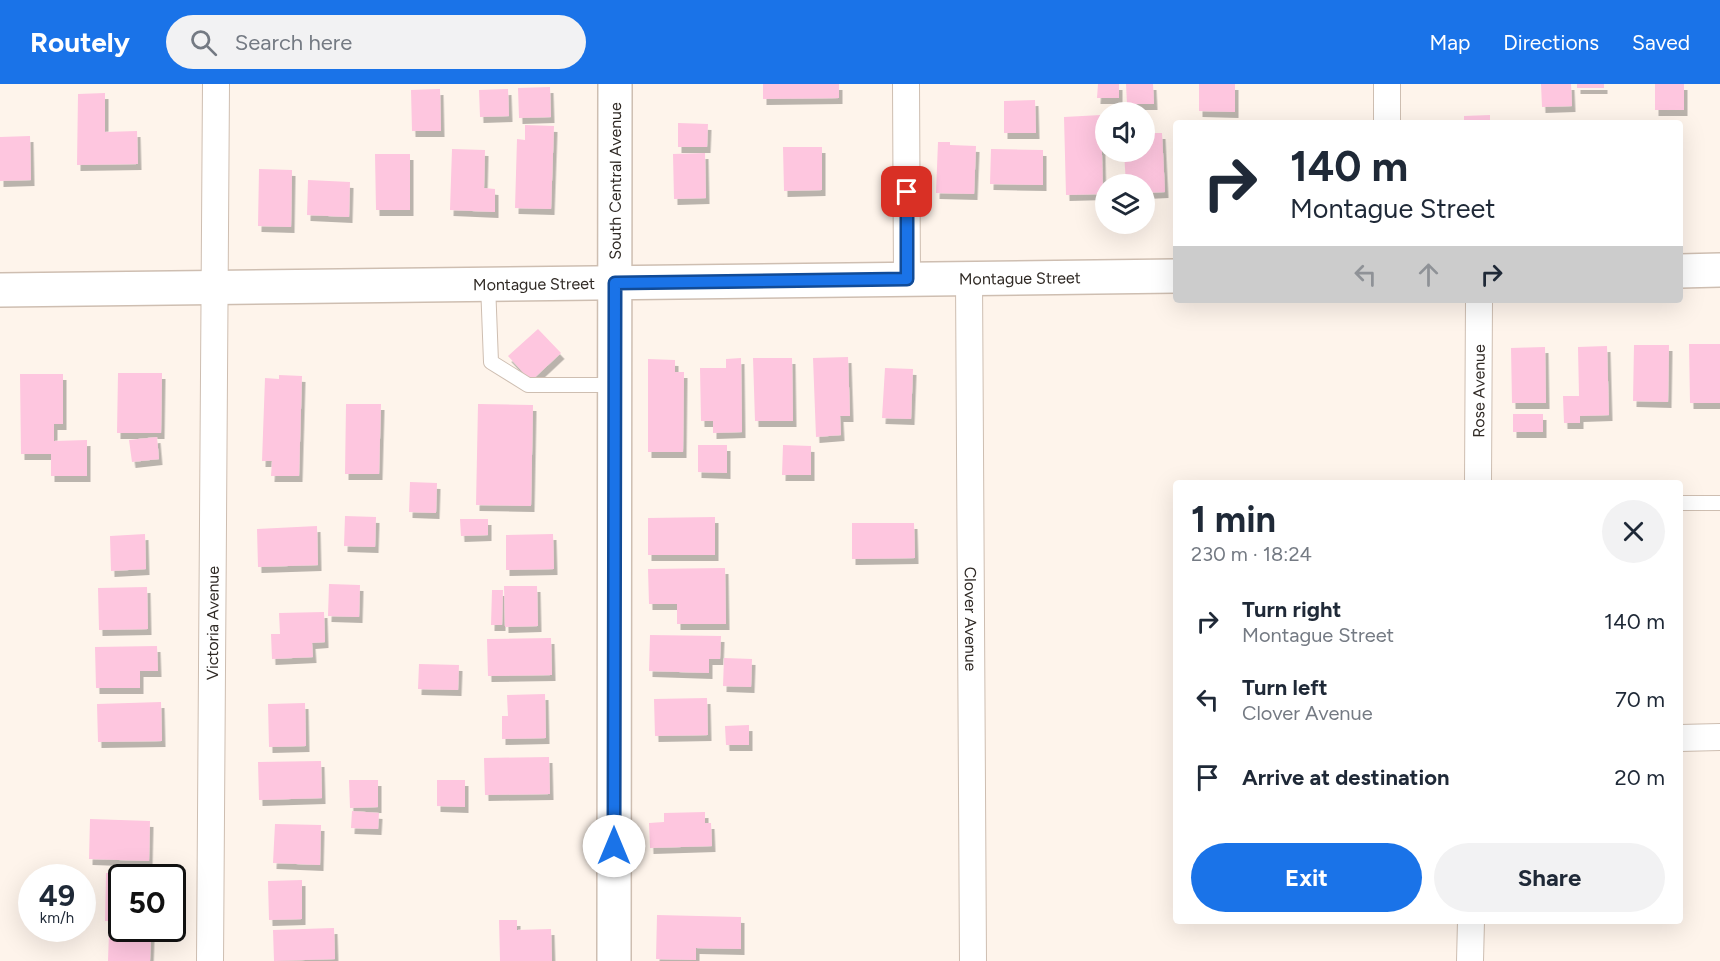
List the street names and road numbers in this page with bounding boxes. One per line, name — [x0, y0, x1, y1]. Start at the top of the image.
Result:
street label: South Central Avenue — [605, 102, 624, 260]
street label: Montague Street — [959, 268, 1081, 288]
street label: Montague Street — [473, 273, 595, 294]
street label: Rose Avenue — [1469, 344, 1488, 438]
street label: Victoria Avenue — [202, 566, 222, 680]
street label: Clover Avenue — [961, 567, 981, 672]

